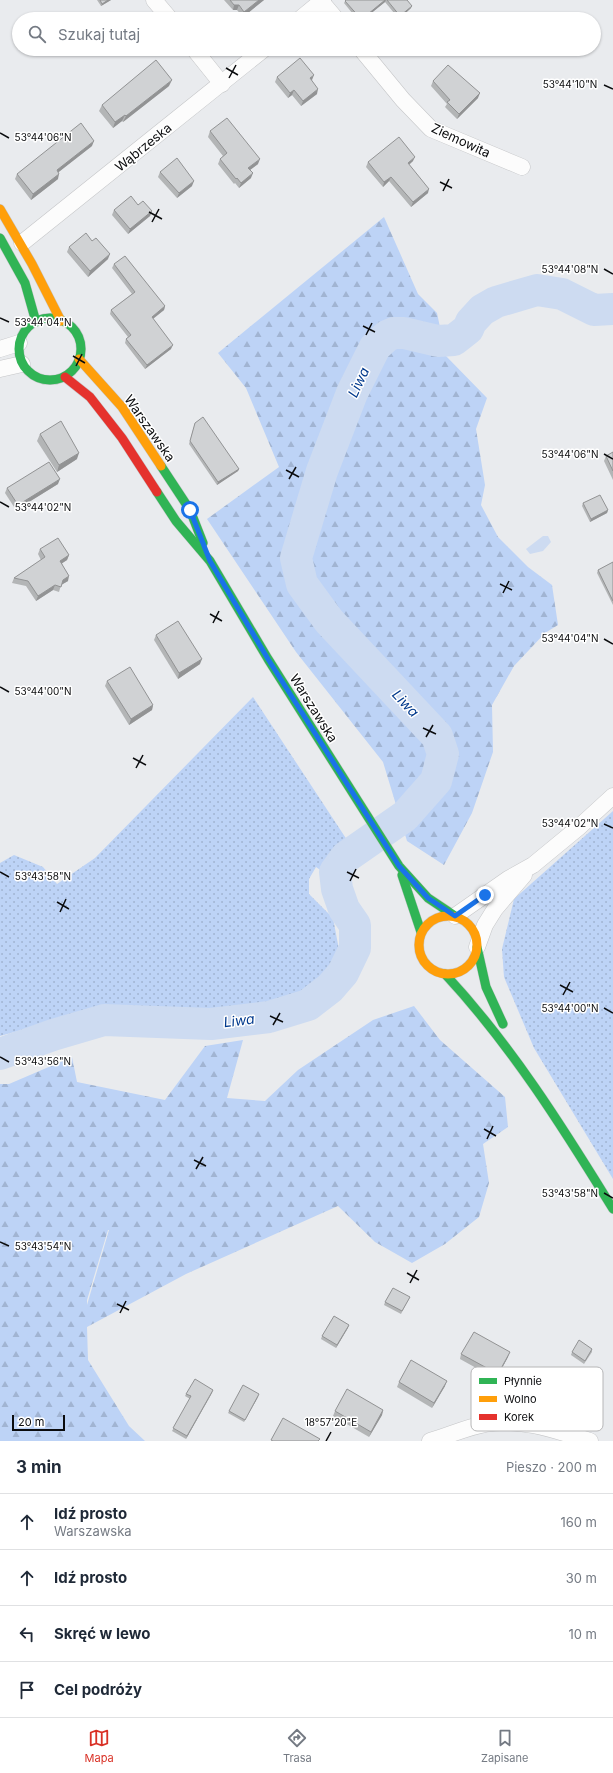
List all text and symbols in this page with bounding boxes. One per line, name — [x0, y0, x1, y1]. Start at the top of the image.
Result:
search box — [12, 12, 601, 56]
icon: search — [26, 23, 48, 45]
text: Szukaj tutaj — [58, 25, 140, 44]
text: 53°44'10"N — [543, 78, 597, 90]
street label: Wąbrzeska — [111, 119, 175, 175]
street label: Ziemowita — [429, 119, 493, 161]
text: 53°44'06"N — [15, 131, 71, 143]
text: 53°44'08"N — [542, 263, 598, 275]
text: 53°44'04"N — [14, 316, 72, 328]
water label: Liwa — [344, 364, 372, 400]
street label: Warszawska — [121, 392, 179, 464]
text: 53°44'06"N — [542, 448, 598, 460]
text: 53°44'02"N — [15, 501, 71, 513]
route start — [181, 501, 199, 519]
text: 53°44'04"N — [541, 632, 599, 644]
street label: Warszawska — [287, 671, 341, 745]
text: 53°44'00"N — [15, 685, 71, 697]
water label: Liwa — [389, 686, 423, 720]
text: 53°44'02"N — [542, 817, 598, 829]
text: 53°43'58"N — [15, 870, 71, 882]
route end — [476, 886, 494, 904]
text: 53°44'00"N — [542, 1002, 598, 1014]
water label: Liwa — [223, 1010, 256, 1030]
text: 53°43'56"N — [15, 1055, 71, 1067]
text: 53°43'58"N — [542, 1187, 598, 1199]
text: 53°43'54"N — [15, 1240, 71, 1252]
legend — [471, 1367, 603, 1431]
text: Płynnie — [504, 1374, 542, 1388]
text: Wolno — [504, 1392, 537, 1406]
text: Korek — [504, 1410, 534, 1424]
scale bar — [12, 1413, 65, 1432]
text: 20 m — [18, 1415, 44, 1429]
text: 18°57'20"E — [305, 1416, 357, 1428]
text: 3 min — [16, 1457, 62, 1477]
text: Pieszo · 200 m — [506, 1459, 597, 1475]
text: Idź prosto — [54, 1504, 127, 1523]
icon: ahead — [16, 1511, 38, 1533]
text: 160 m — [560, 1514, 597, 1530]
text: Warszawska — [54, 1523, 132, 1539]
icon: ahead — [16, 1567, 38, 1589]
text: Idź prosto — [54, 1568, 127, 1587]
text: 30 m — [566, 1570, 597, 1586]
icon: left — [16, 1623, 38, 1645]
text: Skręć w lewo — [54, 1624, 150, 1643]
text: 10 m — [568, 1626, 597, 1642]
icon: arrive — [16, 1679, 38, 1701]
text: Cel podróży — [54, 1680, 142, 1699]
tab: Mapa — [85, 1727, 114, 1765]
tab: Trasa — [283, 1727, 312, 1765]
tab: Zapisane — [481, 1727, 528, 1765]

